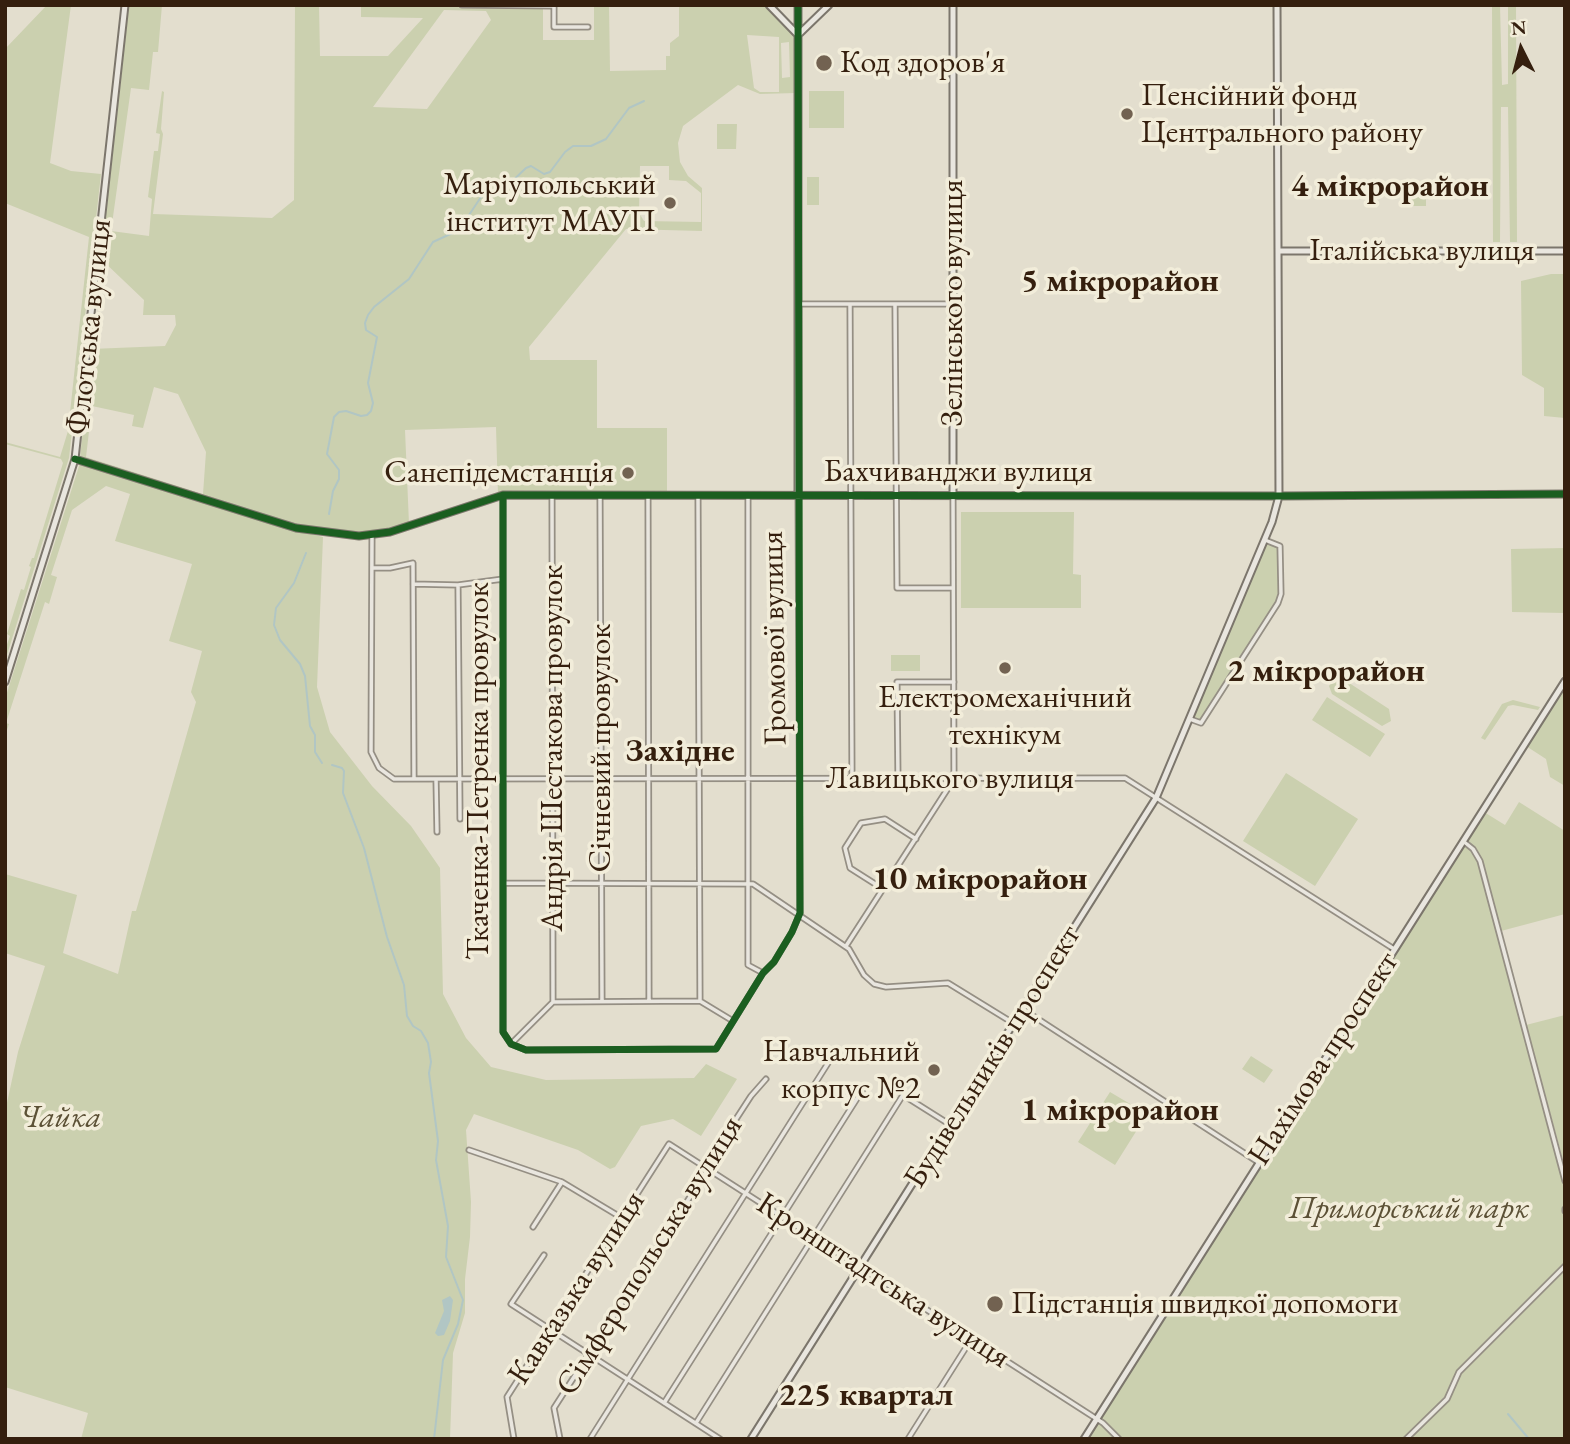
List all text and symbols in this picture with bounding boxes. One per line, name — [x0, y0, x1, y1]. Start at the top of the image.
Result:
north arrow — [1486, 14, 1556, 84]
text: N — [1510, 14, 1528, 41]
place label: Код здоров'я — [840, 44, 1005, 82]
marker: Код здоров'я — [814, 53, 834, 73]
place label: Пенсійний фонд Центрального району — [1141, 77, 1423, 152]
marker: Пенсійний фонд Центрального району — [1119, 106, 1135, 122]
place label: Маріупольський інститут МАУП — [443, 166, 656, 241]
district label: 4 мікрорайон — [1291, 167, 1489, 207]
street label: Зелінського вулиця — [934, 179, 972, 427]
marker: Маріупольський інститут МАУП — [662, 195, 678, 211]
street label: Флотська вулиця — [60, 217, 120, 437]
street label: Італійська вулиця — [1309, 232, 1535, 270]
district label: 5 мікрорайон — [1021, 262, 1219, 302]
street label: Бахчиванджи вулиця — [823, 453, 1093, 491]
place label: Санепідемстанція — [384, 454, 614, 492]
marker: Санепідемстанція — [620, 465, 636, 481]
street label: Громової вулиця — [754, 531, 796, 745]
street label: Андрія Шестакова провулок — [534, 564, 572, 932]
street label: Ткаченка-Петренка провулок — [460, 582, 498, 960]
street label: Січневий провулок — [582, 623, 620, 873]
district label: 2 мікрорайон — [1227, 652, 1425, 692]
marker: Електромеханічний технікум — [997, 660, 1013, 676]
place label: Електромеханічний технікум — [878, 679, 1132, 754]
district label: Західне — [625, 732, 735, 772]
street label: Лавицького вулиця — [826, 760, 1074, 798]
district label: 10 мікрорайон — [872, 860, 1088, 900]
street label: Будівельників проспект — [896, 918, 1090, 1196]
street label: Нахімова проспект — [1241, 945, 1407, 1173]
place label: Навчальний корпус №2 — [763, 1033, 920, 1108]
marker: Навчальний корпус №2 — [926, 1062, 942, 1078]
district label: 1 мікрорайон — [1021, 1091, 1219, 1131]
park label: Чайка — [18, 1099, 102, 1137]
street label: Сімферопольська вулиця — [548, 1109, 752, 1403]
street label: Кавказька вулиця — [500, 1184, 654, 1392]
street label: Кронштадтська вулиця — [749, 1185, 1017, 1377]
park label: Приморський парк — [1289, 1190, 1529, 1228]
place label: Підстанція швидкої допомоги — [1011, 1285, 1398, 1323]
marker: Підстанція швидкої допомоги — [985, 1294, 1005, 1314]
district label: 225 квартал — [779, 1376, 953, 1416]

